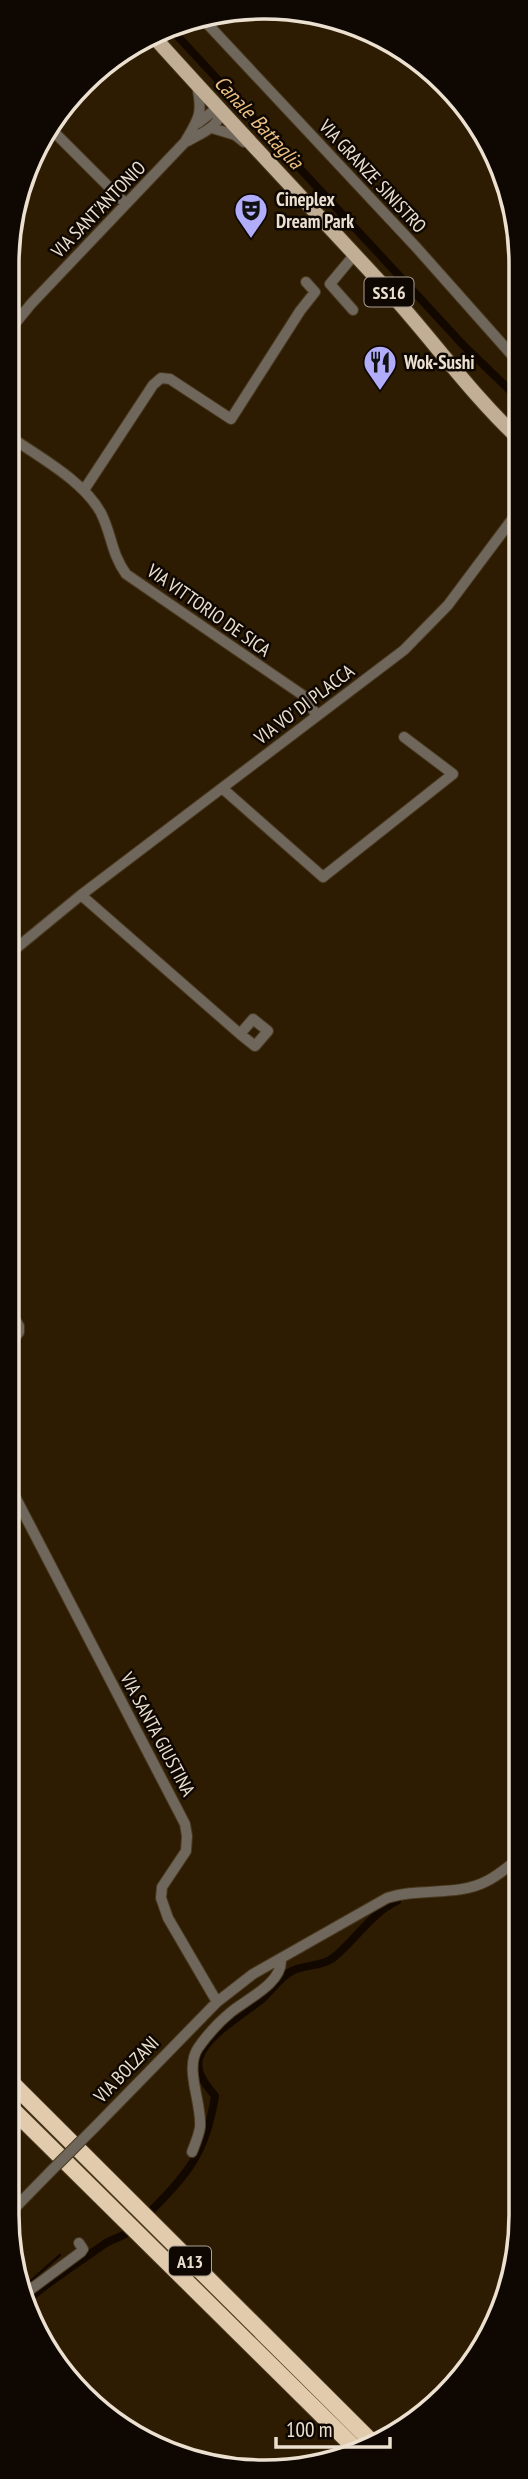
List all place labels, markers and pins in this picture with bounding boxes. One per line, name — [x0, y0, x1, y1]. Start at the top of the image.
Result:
place label: Cineplex Dream Park — [276, 187, 354, 233]
theatre icon: Cineplex Dream Park — [232, 191, 270, 240]
restaurant icon: Wok-Sushi — [361, 343, 399, 392]
place label: Wok-Sushi — [403, 350, 474, 374]

